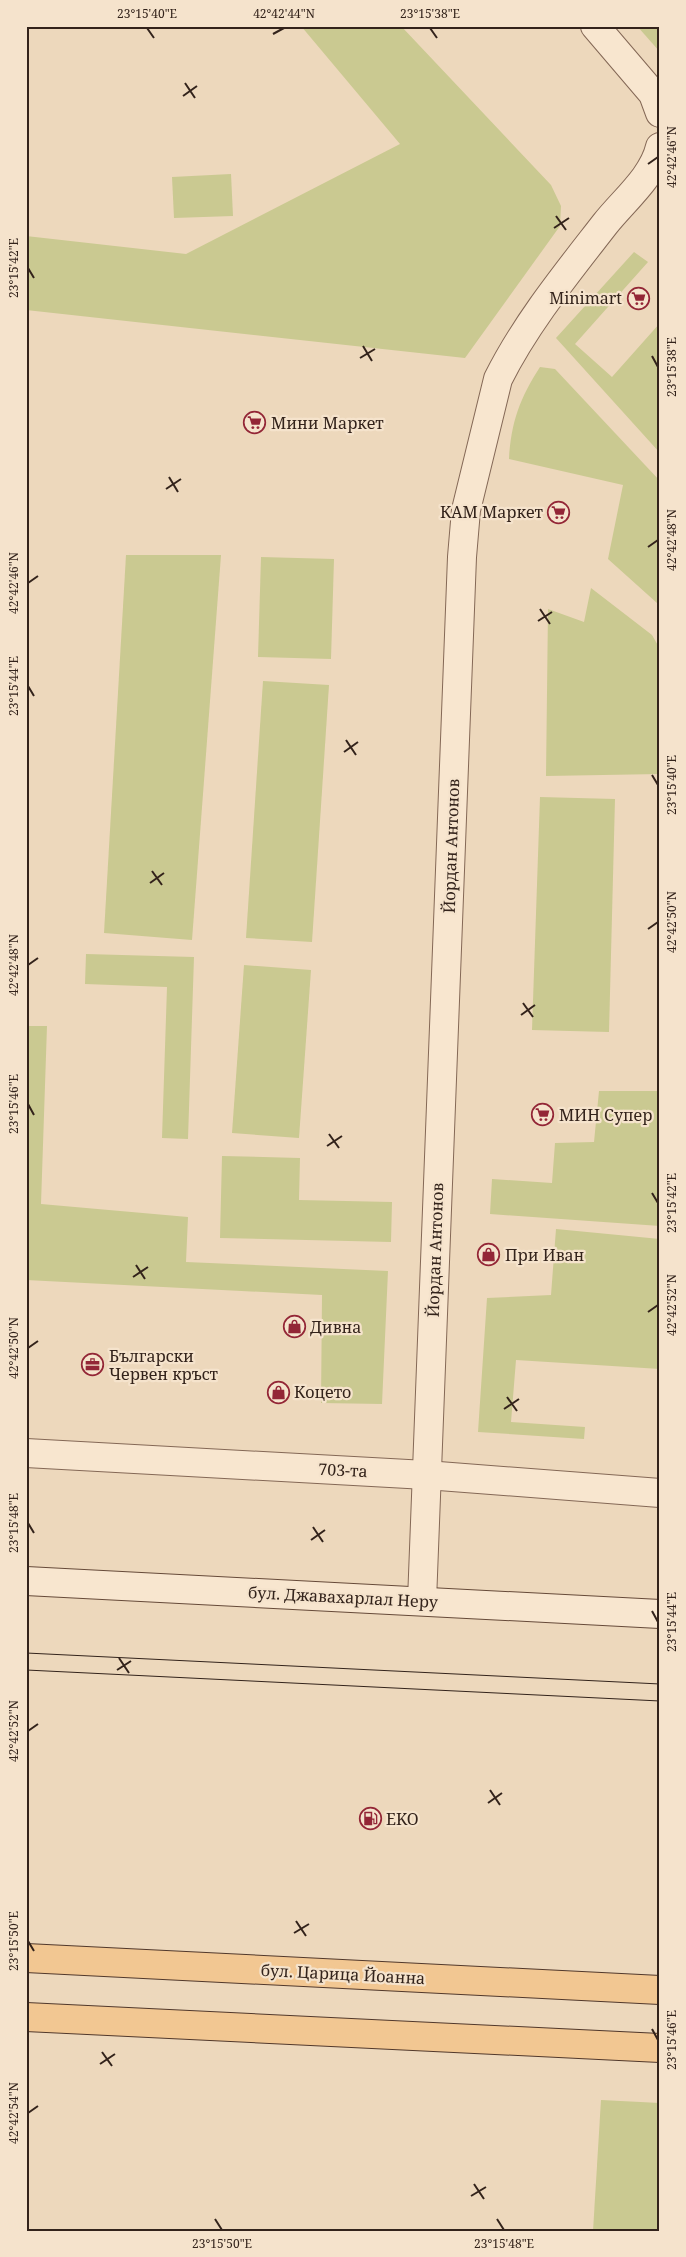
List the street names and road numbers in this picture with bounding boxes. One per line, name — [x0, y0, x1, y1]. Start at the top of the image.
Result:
street label: Йордан Антонов — [438, 778, 464, 914]
street label: Йордан Антонов — [422, 1182, 448, 1318]
street label: 703-та — [318, 1458, 368, 1482]
street label: бул. Джавахарлал Неру — [247, 1581, 439, 1613]
street label: бул. Царица Йоанна — [260, 1959, 426, 1989]

